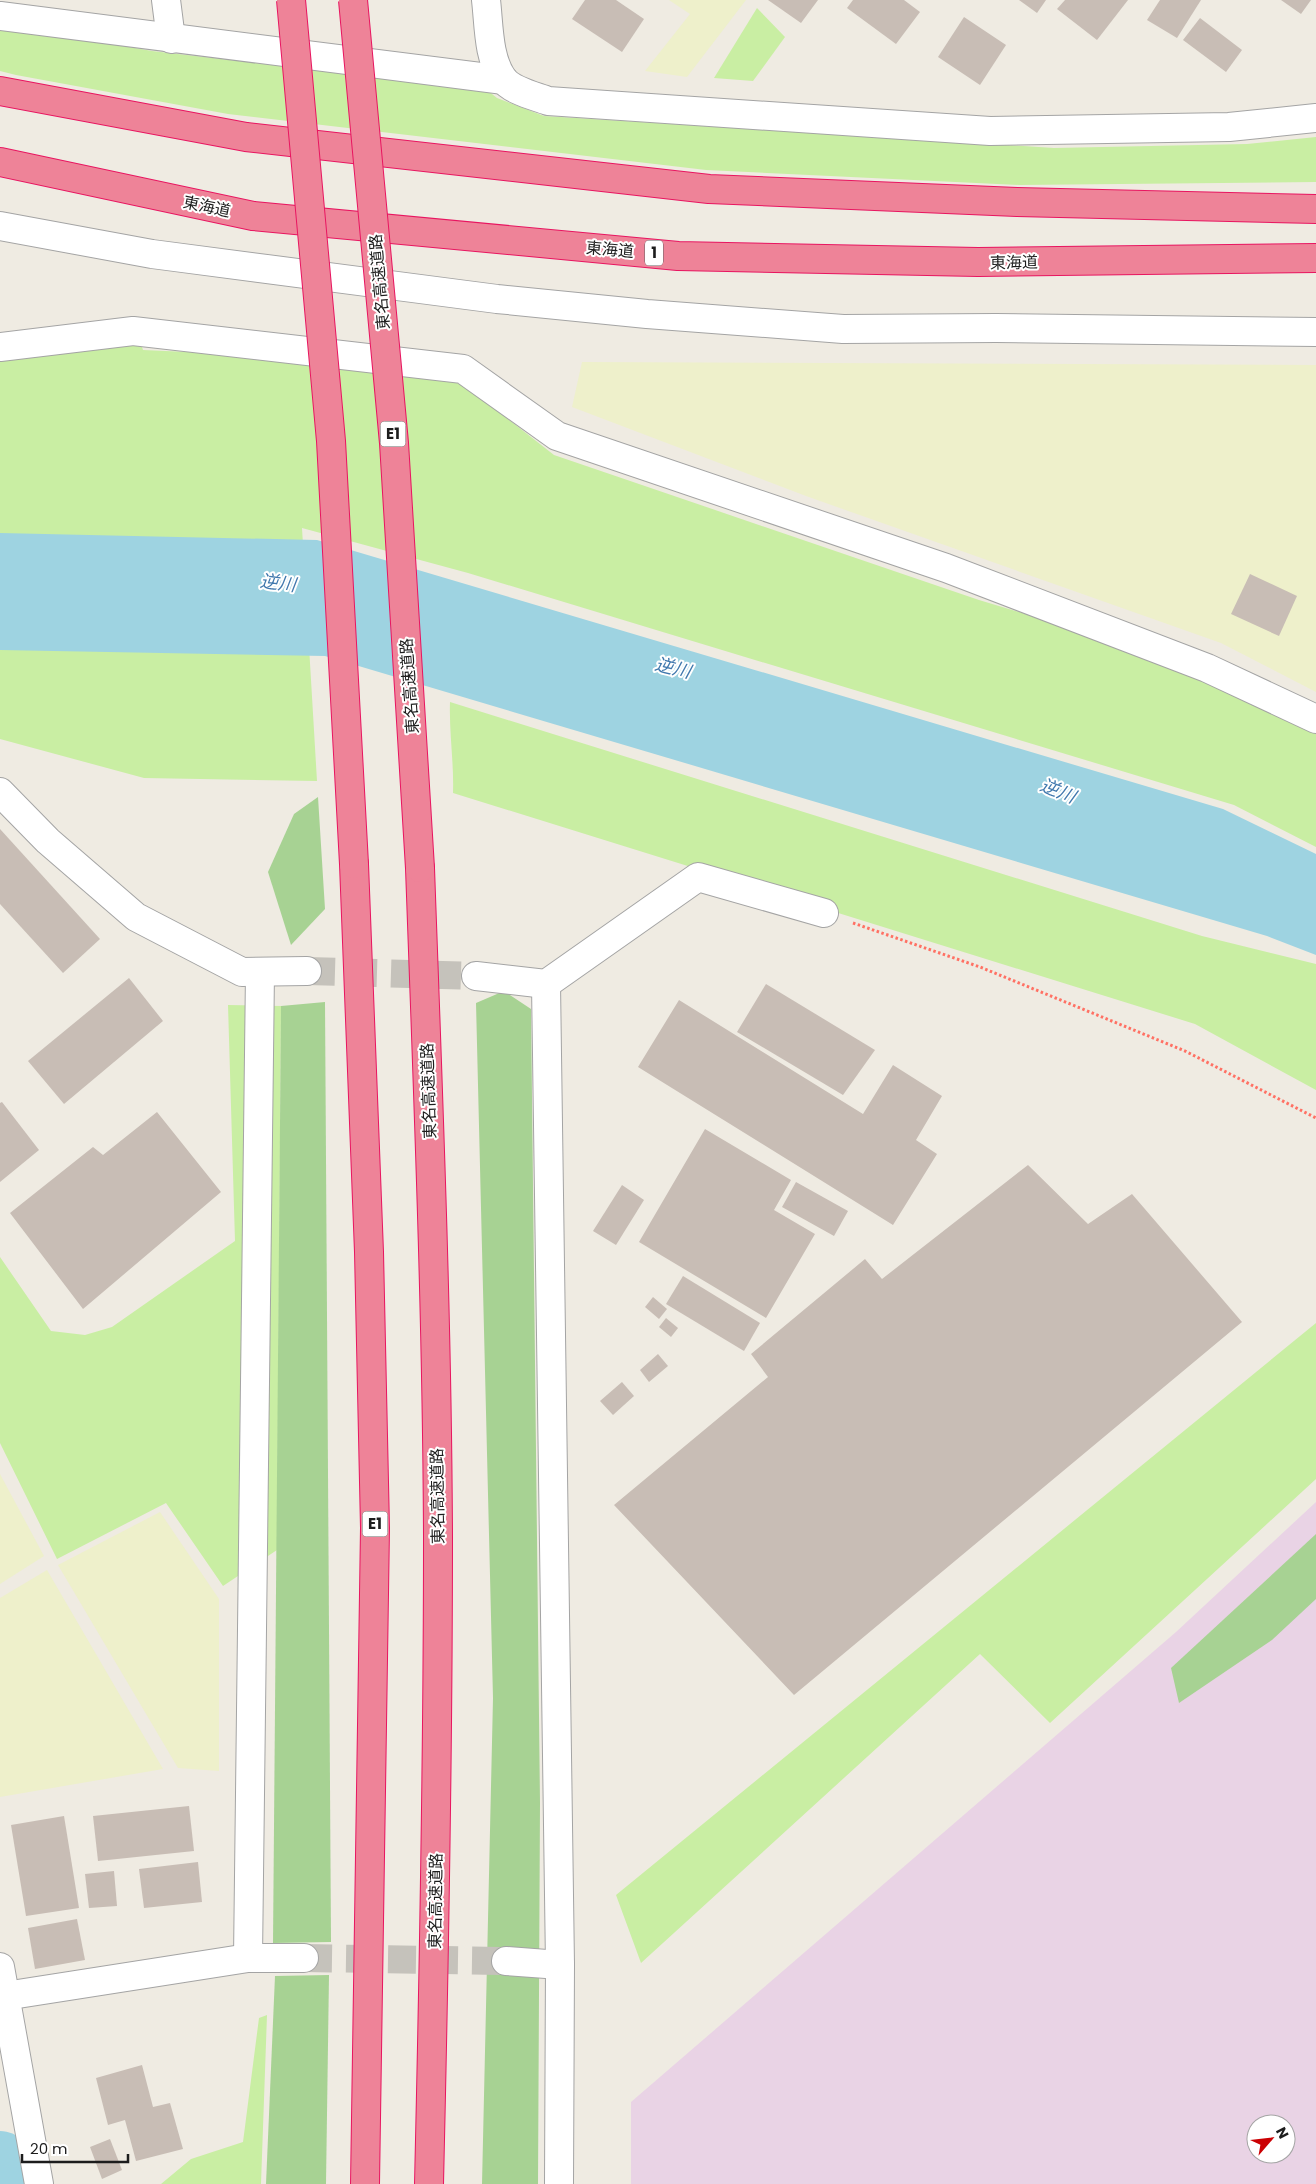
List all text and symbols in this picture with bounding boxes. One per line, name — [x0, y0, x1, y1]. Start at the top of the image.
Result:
street label: 東海道 — [181, 190, 233, 223]
street label: 東名高速道路 — [364, 233, 395, 331]
street label: 東海道 — [585, 236, 635, 263]
road number: 1 — [645, 240, 663, 266]
street label: 東海道 — [990, 251, 1038, 274]
road number: E1 — [380, 422, 406, 446]
water label: 逆川 — [259, 568, 299, 597]
street label: 東名高速道路 — [395, 637, 424, 735]
water label: 逆川 — [653, 651, 696, 684]
water label: 逆川 — [1037, 772, 1081, 810]
street label: 東名高速道路 — [415, 1043, 442, 1139]
street label: 東名高速道路 — [425, 1448, 450, 1544]
road number: E1 — [362, 1512, 388, 1536]
street label: 東名高速道路 — [423, 1853, 448, 1949]
north arrow — [1246, 2114, 1296, 2164]
text: N — [1271, 2124, 1294, 2142]
scale bar — [22, 2132, 129, 2164]
text: 20 m — [30, 2138, 68, 2159]

